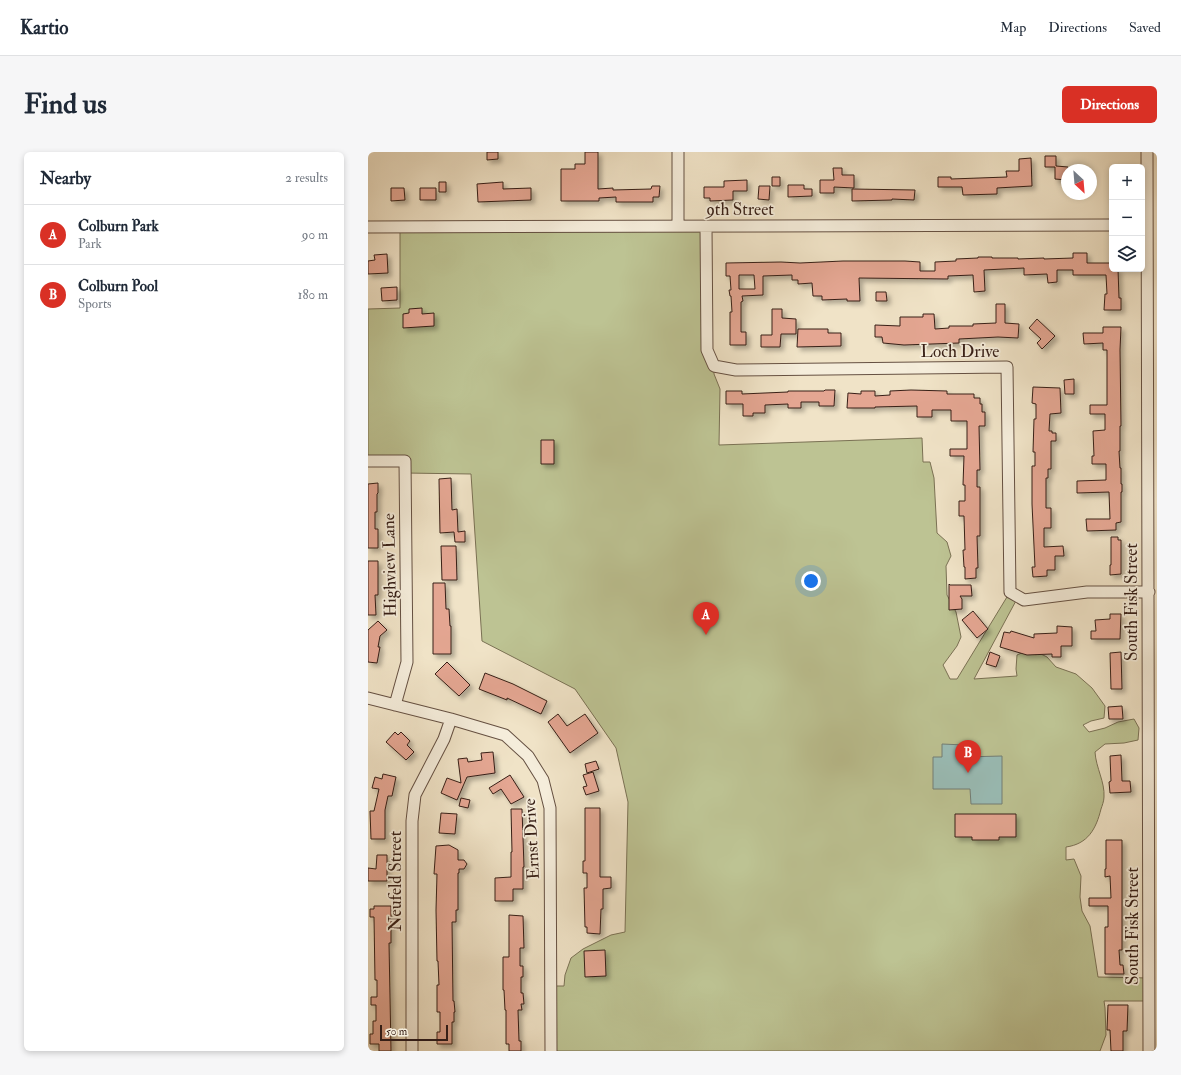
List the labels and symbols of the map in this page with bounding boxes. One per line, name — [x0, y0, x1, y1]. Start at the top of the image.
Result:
north arrow — [1061, 164, 1097, 200]
street label: 9th Street — [704, 199, 774, 220]
street label: Loch Drive — [921, 341, 999, 362]
street label: Highview Lane — [378, 513, 401, 617]
street label: South Fisk Street — [1121, 543, 1142, 661]
your location — [801, 571, 821, 591]
pin: A — [693, 602, 719, 635]
pin: B — [955, 740, 981, 773]
street label: Ernst Drive — [519, 798, 544, 880]
street label: Neufeld Street — [385, 830, 406, 931]
street label: South Fisk Street — [1122, 867, 1143, 985]
scale bar — [380, 1023, 448, 1042]

